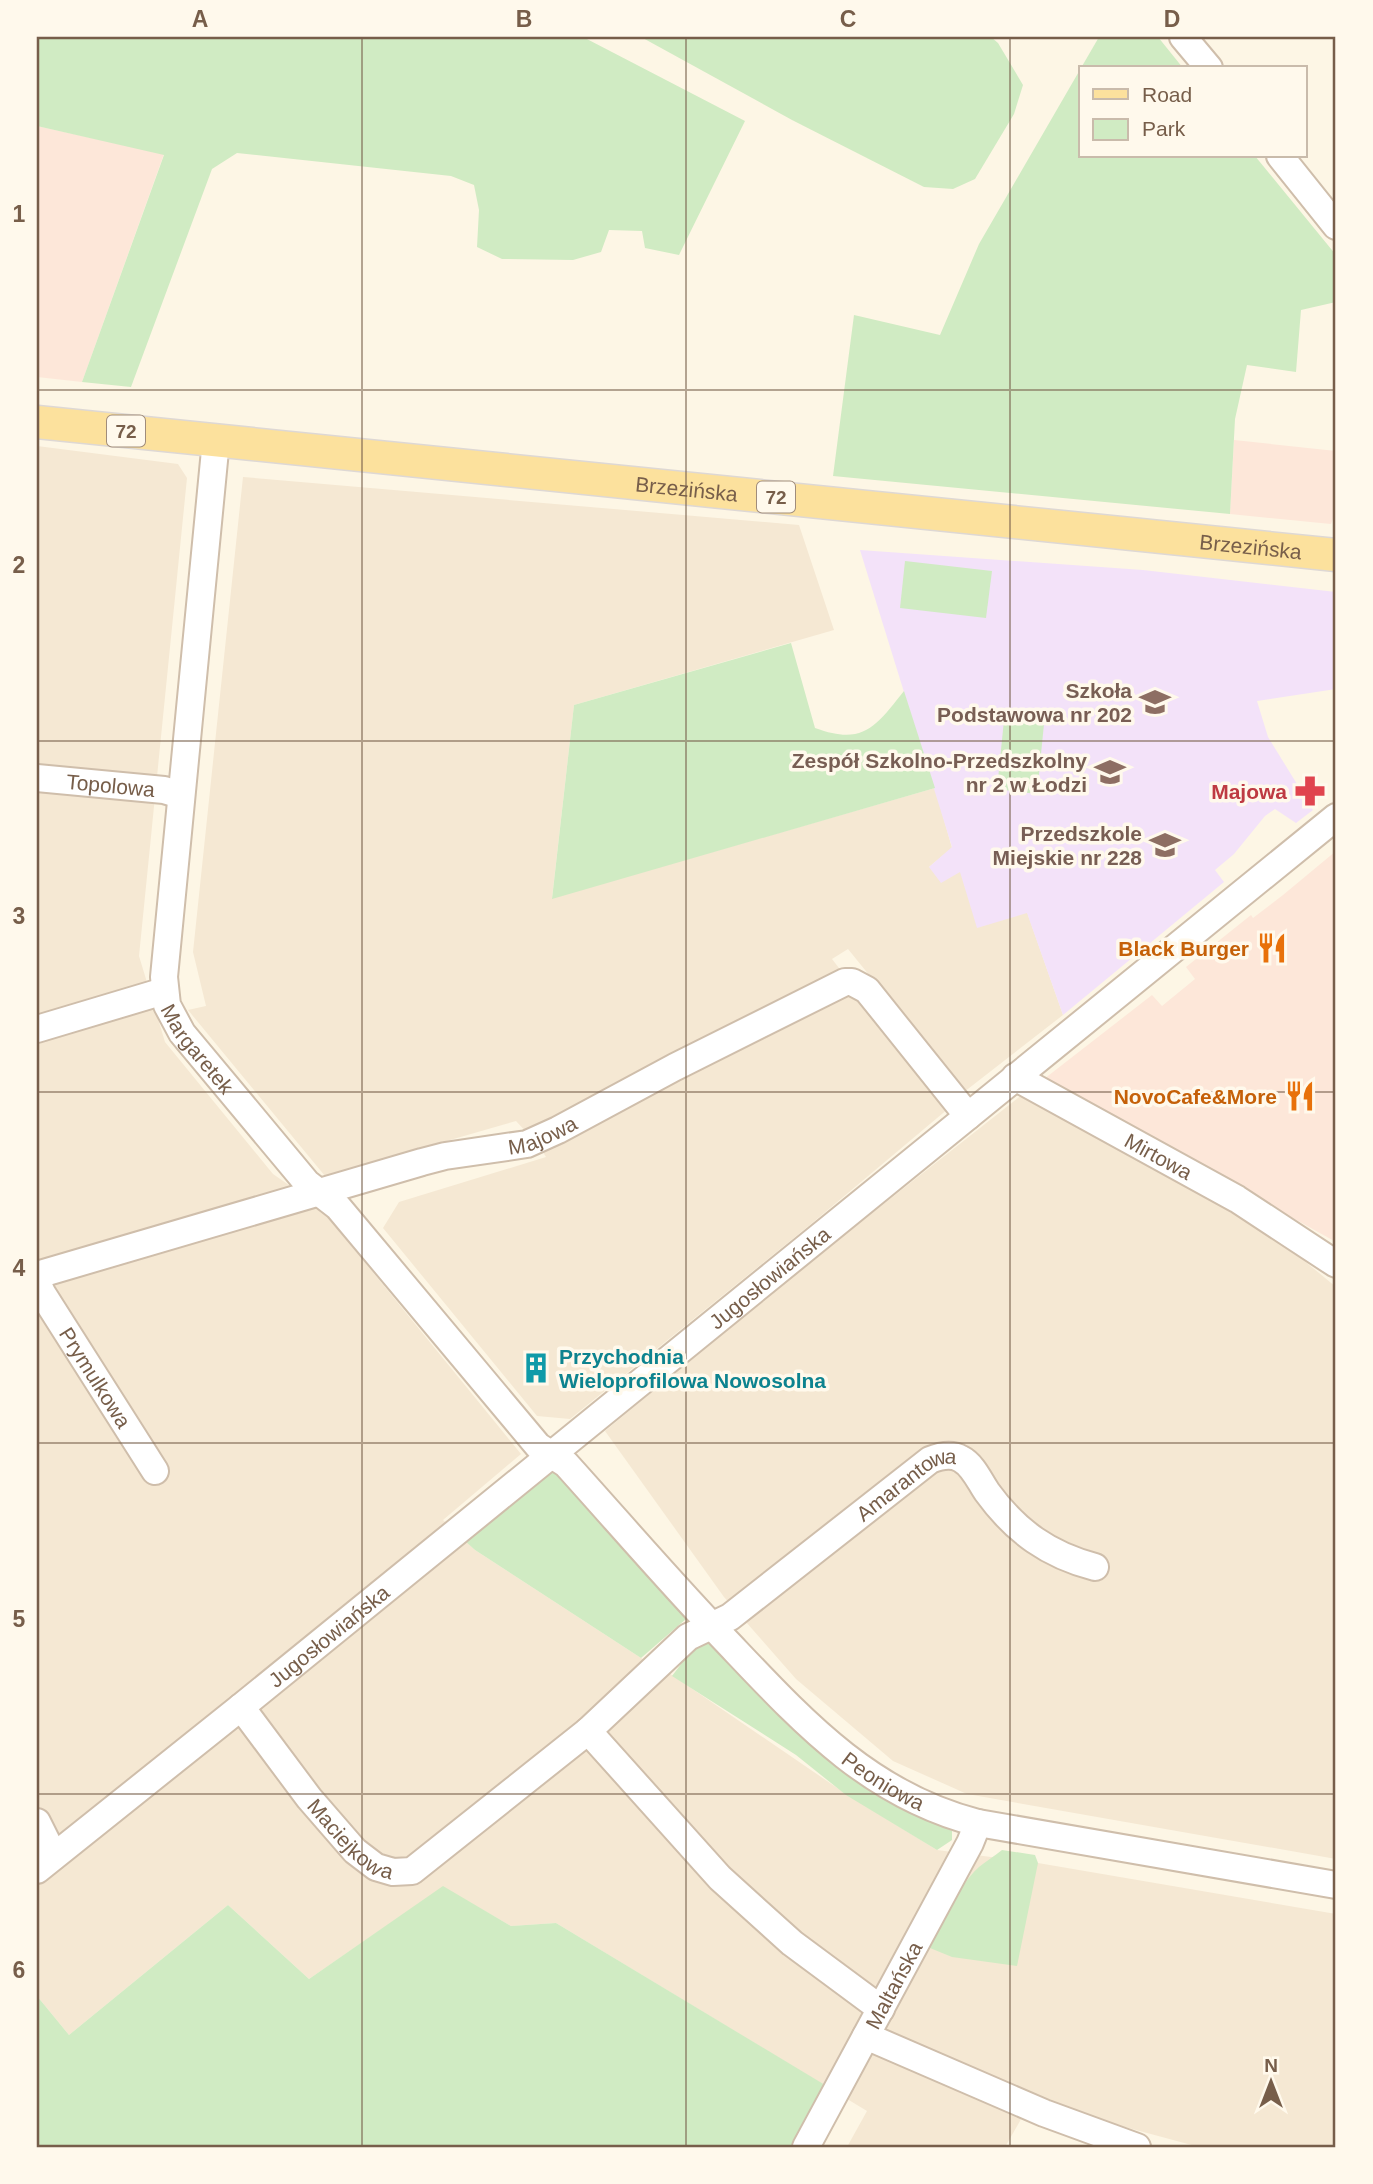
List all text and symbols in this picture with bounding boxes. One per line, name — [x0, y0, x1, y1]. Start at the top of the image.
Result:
text: A — [192, 6, 208, 32]
text: B — [516, 6, 532, 32]
text: C — [840, 6, 856, 32]
text: D — [1164, 6, 1180, 32]
legend — [1079, 66, 1306, 158]
text: Road — [1142, 83, 1192, 106]
text: Park — [1142, 117, 1186, 140]
text: 1 — [13, 201, 26, 227]
road number: 72 — [107, 416, 145, 446]
street label: Brzezińska — [634, 472, 739, 505]
road number: 72 — [757, 482, 795, 512]
street label: Brzezińska — [1198, 530, 1303, 563]
text: 2 — [13, 552, 25, 578]
place label: Szkoła Podstawowa nr 202 — [937, 679, 1132, 726]
school or university icon: Szkoła Podstawowa nr 202 — [1138, 685, 1172, 719]
place label: Zespół Szkolno-Przedszkolny nr 2 w Łodzi — [792, 749, 1087, 796]
school or university icon: Zespół Szkolno-Przedszkolny nr 2 w Łodzi — [1093, 755, 1127, 789]
street label: Topolowa — [65, 769, 156, 801]
pharmacy icon: Majowa — [1293, 774, 1327, 808]
place label: Majowa — [1211, 780, 1287, 803]
place label: Przedszkole Miejskie nr 228 — [993, 822, 1142, 869]
school or university icon: Przedszkole Miejskie nr 228 — [1148, 828, 1182, 862]
text: 3 — [13, 903, 25, 929]
restaurant icon: Black Burger — [1255, 931, 1289, 965]
place label: Black Burger — [1118, 937, 1249, 960]
street label: Margaretek — [157, 1000, 239, 1098]
restaurant icon: NovoCafe&More — [1283, 1079, 1317, 1113]
place label: NovoCafe&More — [1114, 1085, 1277, 1108]
street label: Majowa — [506, 1111, 581, 1158]
street label: Mirtowa — [1121, 1128, 1197, 1184]
street label: Jugosłowiańska — [705, 1222, 834, 1333]
text: 4 — [13, 1255, 26, 1281]
street label: Prymulkowa — [55, 1323, 136, 1432]
place label: Przychodnia Wieloprofilowa Nowosolna — [559, 1345, 826, 1392]
building icon: Przychodnia Wieloprofilowa Nowosolna — [519, 1351, 553, 1385]
street label: Amarantowa — [851, 1444, 958, 1525]
street label: Jugosłowiańska — [264, 1580, 394, 1692]
text: 5 — [13, 1606, 26, 1632]
street label: Peoniowa — [838, 1747, 929, 1815]
street label: Maciejkowa — [303, 1794, 397, 1883]
street label: Maltańska — [861, 1937, 926, 2033]
text: 6 — [13, 1957, 25, 1983]
north arrow — [1236, 2048, 1306, 2118]
text: N — [1264, 2055, 1278, 2076]

